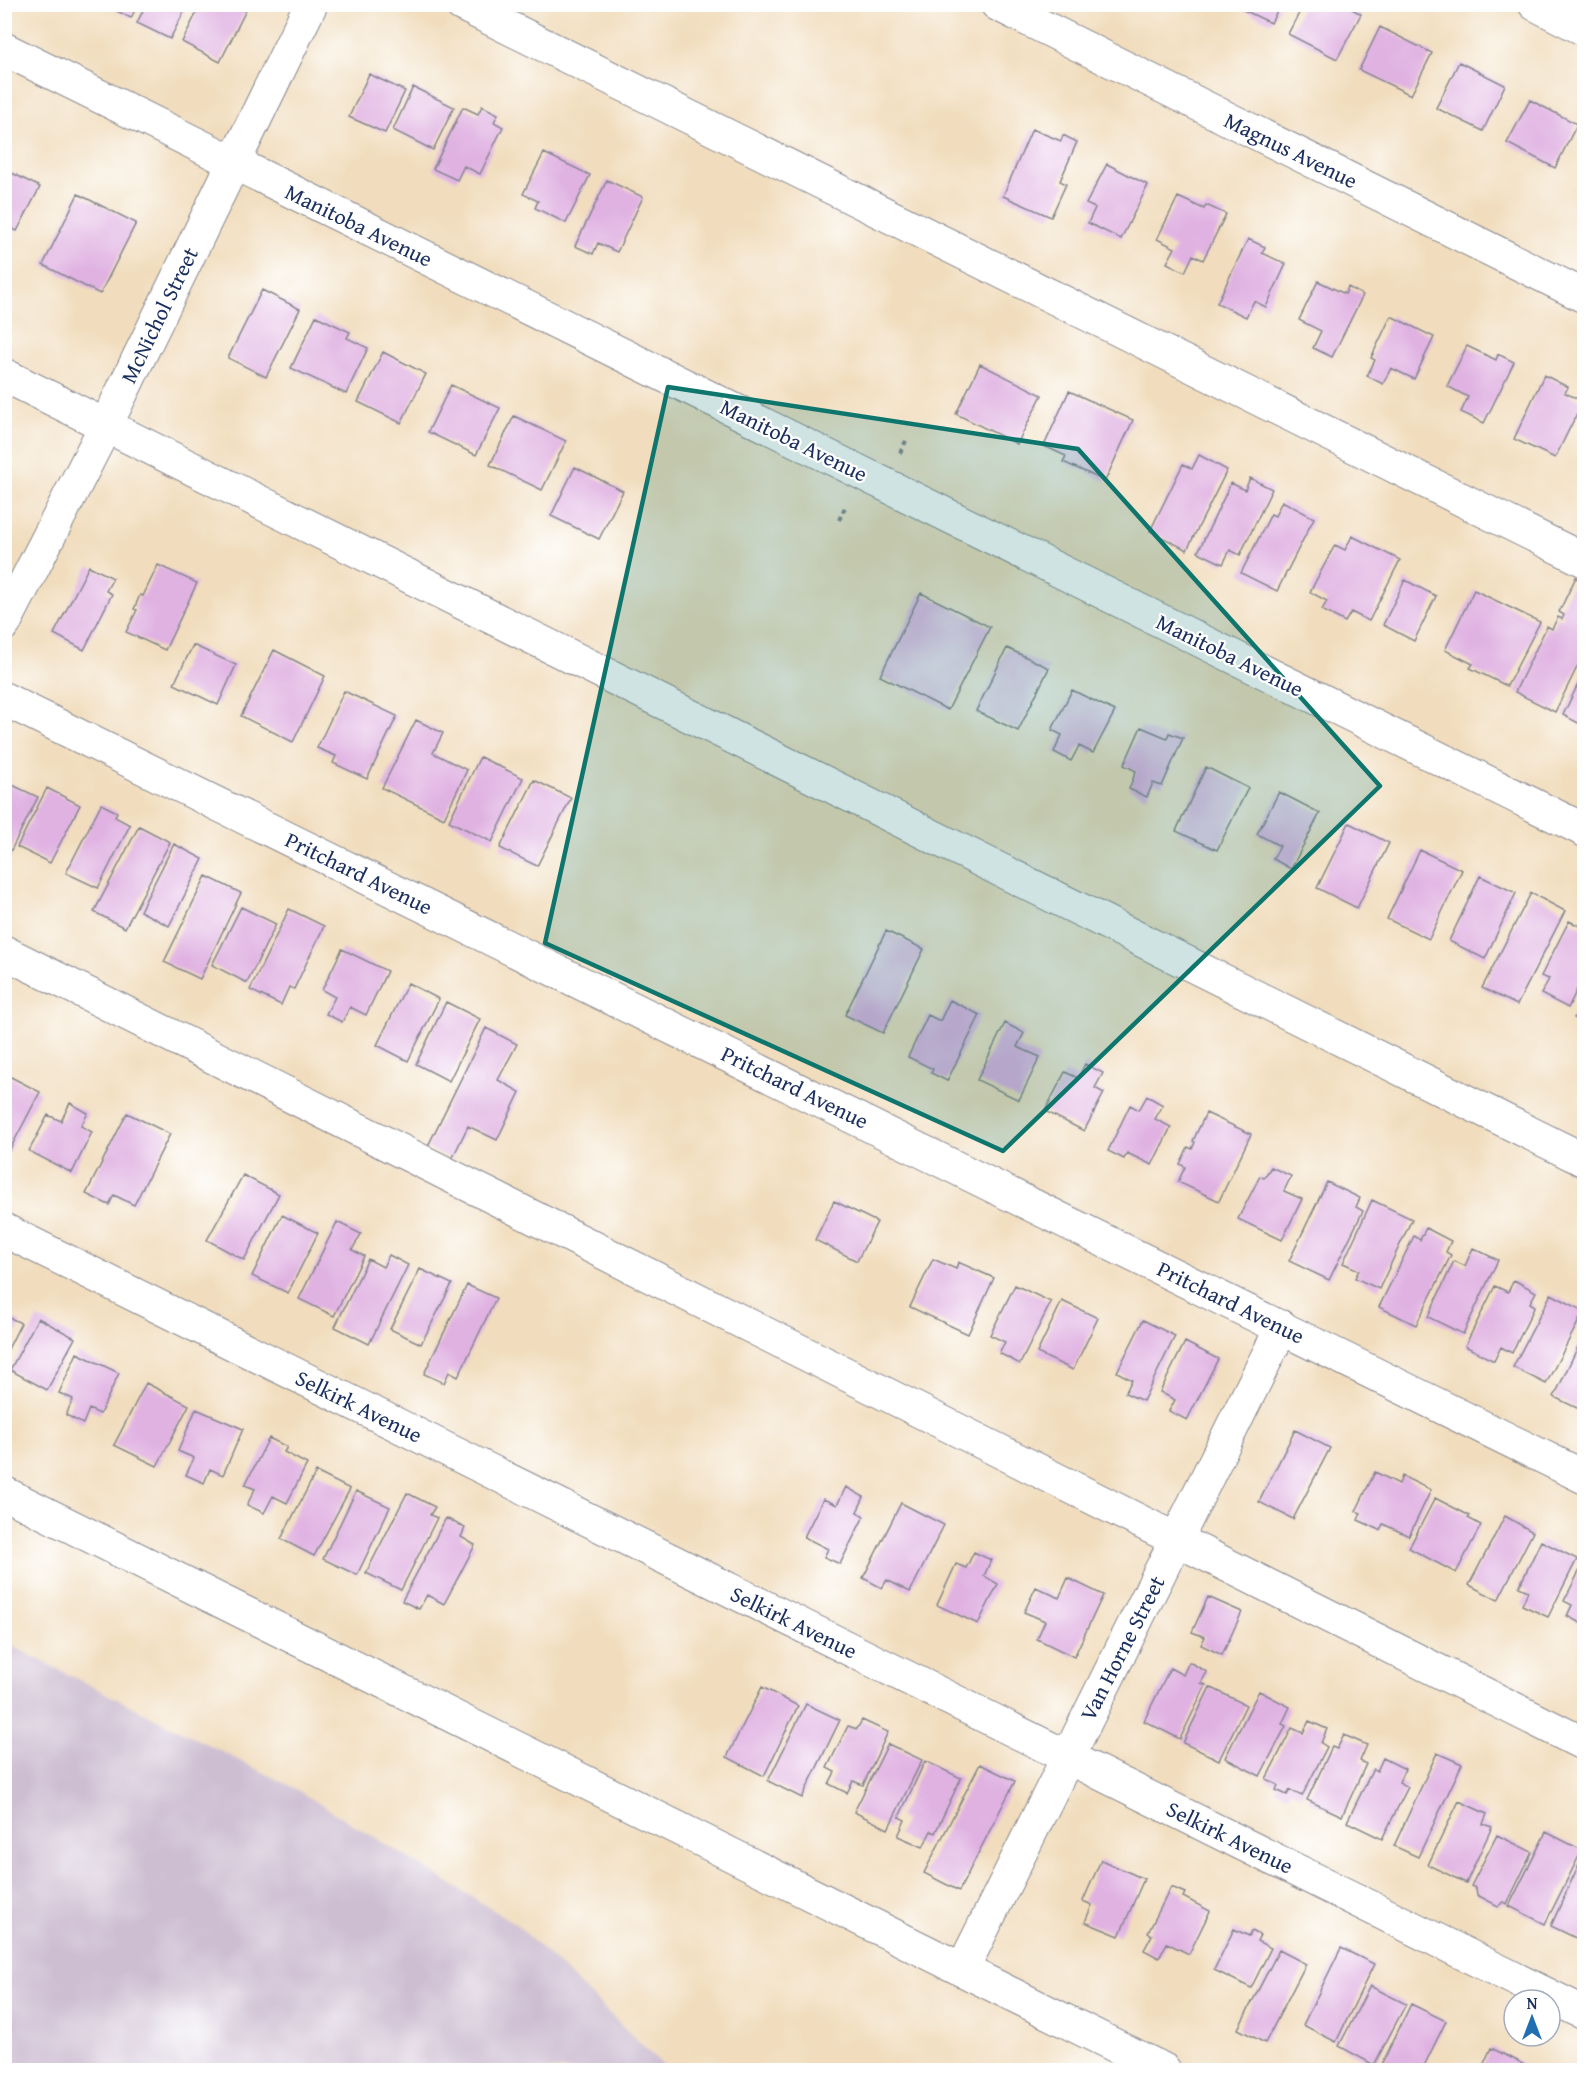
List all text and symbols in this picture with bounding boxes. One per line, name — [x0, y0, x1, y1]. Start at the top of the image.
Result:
street label: Magnus Avenue — [1219, 104, 1363, 196]
street label: Manitoba Avenue — [280, 176, 438, 274]
street label: McNichol Street — [112, 241, 206, 389]
street label: Manitoba Avenue — [715, 391, 873, 489]
street label: Manitoba Avenue — [1151, 606, 1309, 704]
street label: Pritchard Avenue — [280, 824, 438, 922]
street label: Pritchard Avenue — [716, 1038, 874, 1136]
street label: Pritchard Avenue — [1152, 1253, 1310, 1351]
street label: Selkirk Avenue — [290, 1362, 428, 1450]
street label: Van Horne Street — [1072, 1570, 1172, 1726]
street label: Selkirk Avenue — [725, 1578, 863, 1666]
street label: Selkirk Avenue — [1161, 1793, 1299, 1881]
north arrow — [1502, 1988, 1562, 2048]
text: N — [1527, 1991, 1538, 2015]

